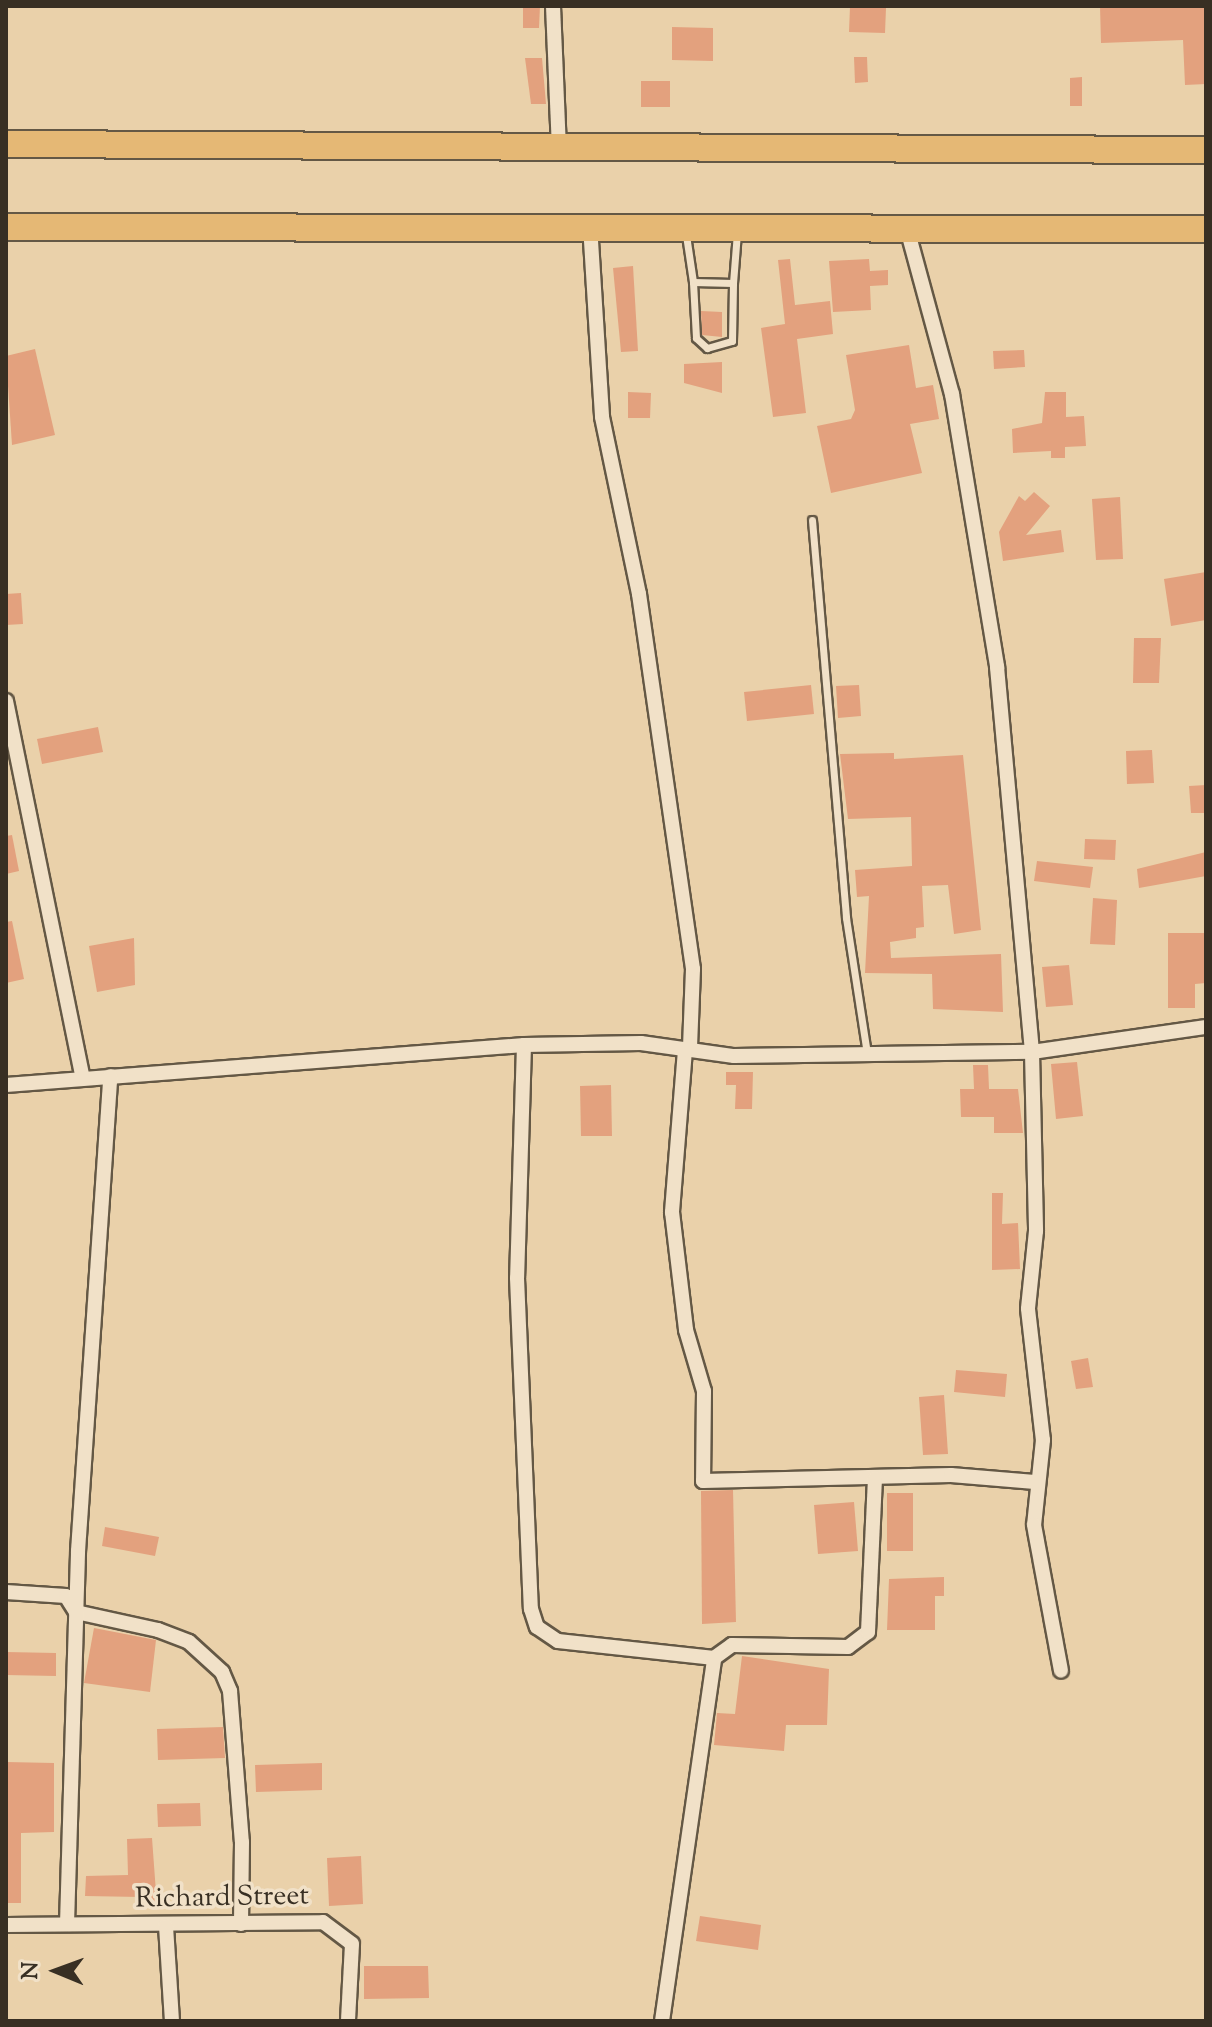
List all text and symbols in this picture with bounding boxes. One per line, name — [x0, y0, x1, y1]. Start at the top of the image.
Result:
street label: Richard Street — [135, 1880, 309, 1916]
north arrow — [16, 1931, 96, 2011]
text: N — [16, 1962, 48, 1980]

